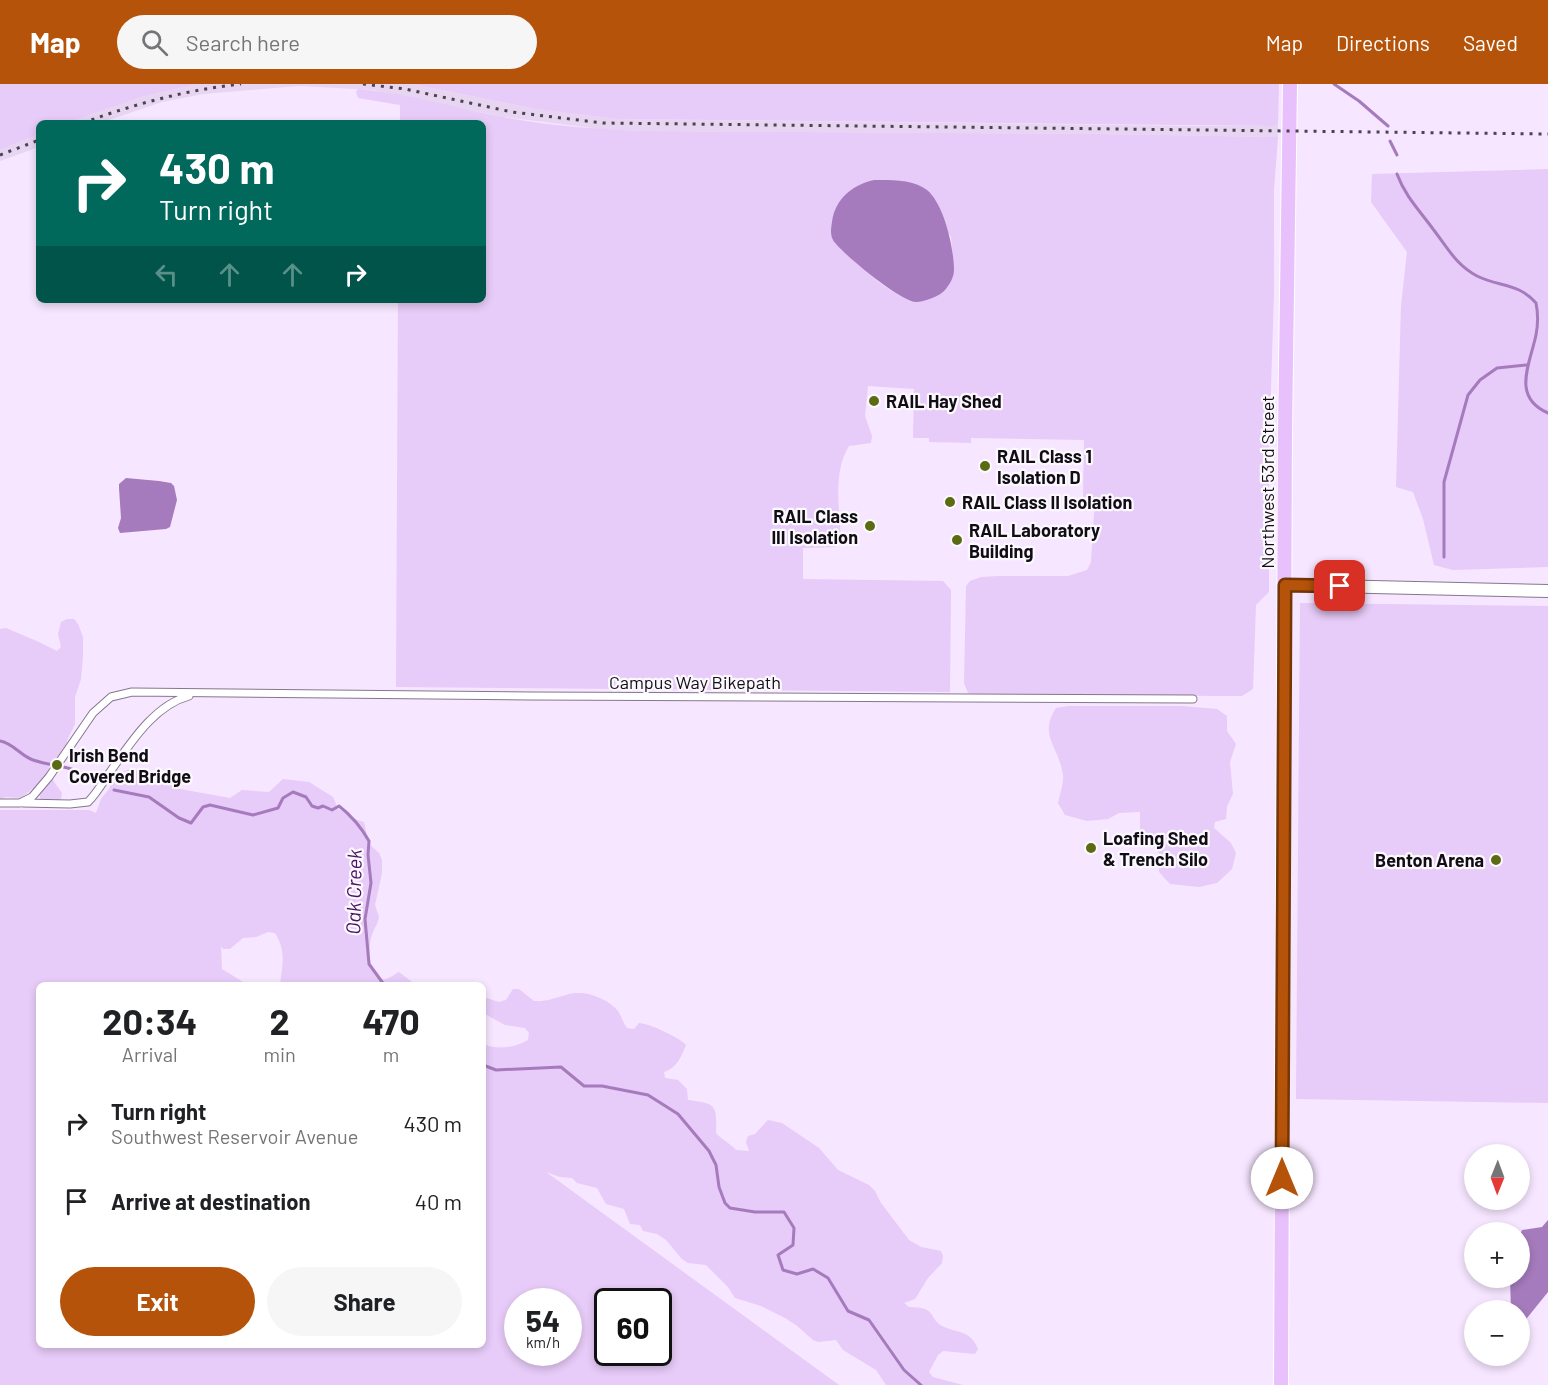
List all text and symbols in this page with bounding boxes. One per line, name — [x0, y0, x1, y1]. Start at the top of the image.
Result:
search box — [117, 15, 537, 69]
text: Map — [30, 25, 81, 59]
icon: search — [138, 26, 171, 59]
text: Search here — [186, 29, 300, 55]
text: Map — [1266, 30, 1303, 55]
text: Directions — [1336, 30, 1430, 55]
text: Saved — [1463, 30, 1518, 55]
text: 430 m — [159, 142, 275, 192]
icon: right — [60, 144, 138, 222]
text: Turn right — [159, 193, 273, 225]
icon: left — [150, 258, 183, 291]
icon: ahead — [213, 258, 246, 291]
icon: ahead — [276, 258, 309, 291]
icon: right — [339, 258, 372, 291]
place label: RAIL Hay Shed — [886, 390, 1002, 412]
marker: RAIL Hay Shed — [867, 394, 881, 408]
street label: Northwest 53rd Street — [1256, 395, 1278, 569]
place label: RAIL Class 1 Isolation D — [997, 445, 1092, 488]
marker: RAIL Class 1 Isolation D — [978, 459, 992, 473]
place label: RAIL Class II Isolation — [962, 491, 1132, 513]
marker: RAIL Class II Isolation — [943, 495, 957, 509]
place label: RAIL Class III Isolation — [771, 505, 858, 548]
marker: RAIL Class III Isolation — [863, 519, 877, 533]
place label: RAIL Laboratory Building — [969, 519, 1100, 562]
marker: RAIL Laboratory Building — [950, 533, 964, 547]
pin — [1314, 560, 1365, 611]
icon: arrive — [1323, 569, 1356, 602]
street label: Campus Way Bikepath — [609, 671, 781, 693]
place label: Irish Bend Covered Bridge — [69, 744, 191, 787]
marker: Irish Bend Covered Bridge — [50, 758, 64, 772]
place label: Loafing Shed & Trench Silo — [1103, 827, 1208, 870]
marker: Loafing Shed & Trench Silo — [1084, 841, 1098, 855]
water label: Oak Creek — [340, 849, 366, 935]
place label: Benton Arena — [1375, 849, 1484, 871]
marker: Benton Arena — [1489, 853, 1503, 867]
text: 20:34 — [102, 999, 197, 1042]
text: 2 — [270, 999, 290, 1042]
text: 470 — [362, 999, 420, 1042]
text: Arrival — [122, 1042, 178, 1066]
text: min — [263, 1042, 296, 1066]
text: m — [383, 1042, 399, 1066]
text: Turn right — [111, 1098, 206, 1124]
icon: right — [60, 1107, 93, 1140]
text: 430 m — [404, 1110, 462, 1136]
text: Southwest Reservoir Avenue — [111, 1124, 358, 1148]
north arrow — [1464, 1144, 1530, 1210]
map controls — [1464, 1144, 1530, 1366]
position arrow — [1250, 1146, 1314, 1210]
icon: arrive — [60, 1185, 93, 1218]
text: Arrive at destination — [111, 1188, 310, 1214]
text: 40 m — [415, 1188, 462, 1214]
button: + — [1464, 1222, 1530, 1288]
button: Exit — [60, 1267, 255, 1336]
button: Share — [267, 1267, 462, 1336]
speed limit sign: 60 — [594, 1288, 672, 1366]
button: − — [1464, 1300, 1530, 1366]
text: 54 — [526, 1302, 560, 1338]
text: km/h — [526, 1333, 560, 1351]

